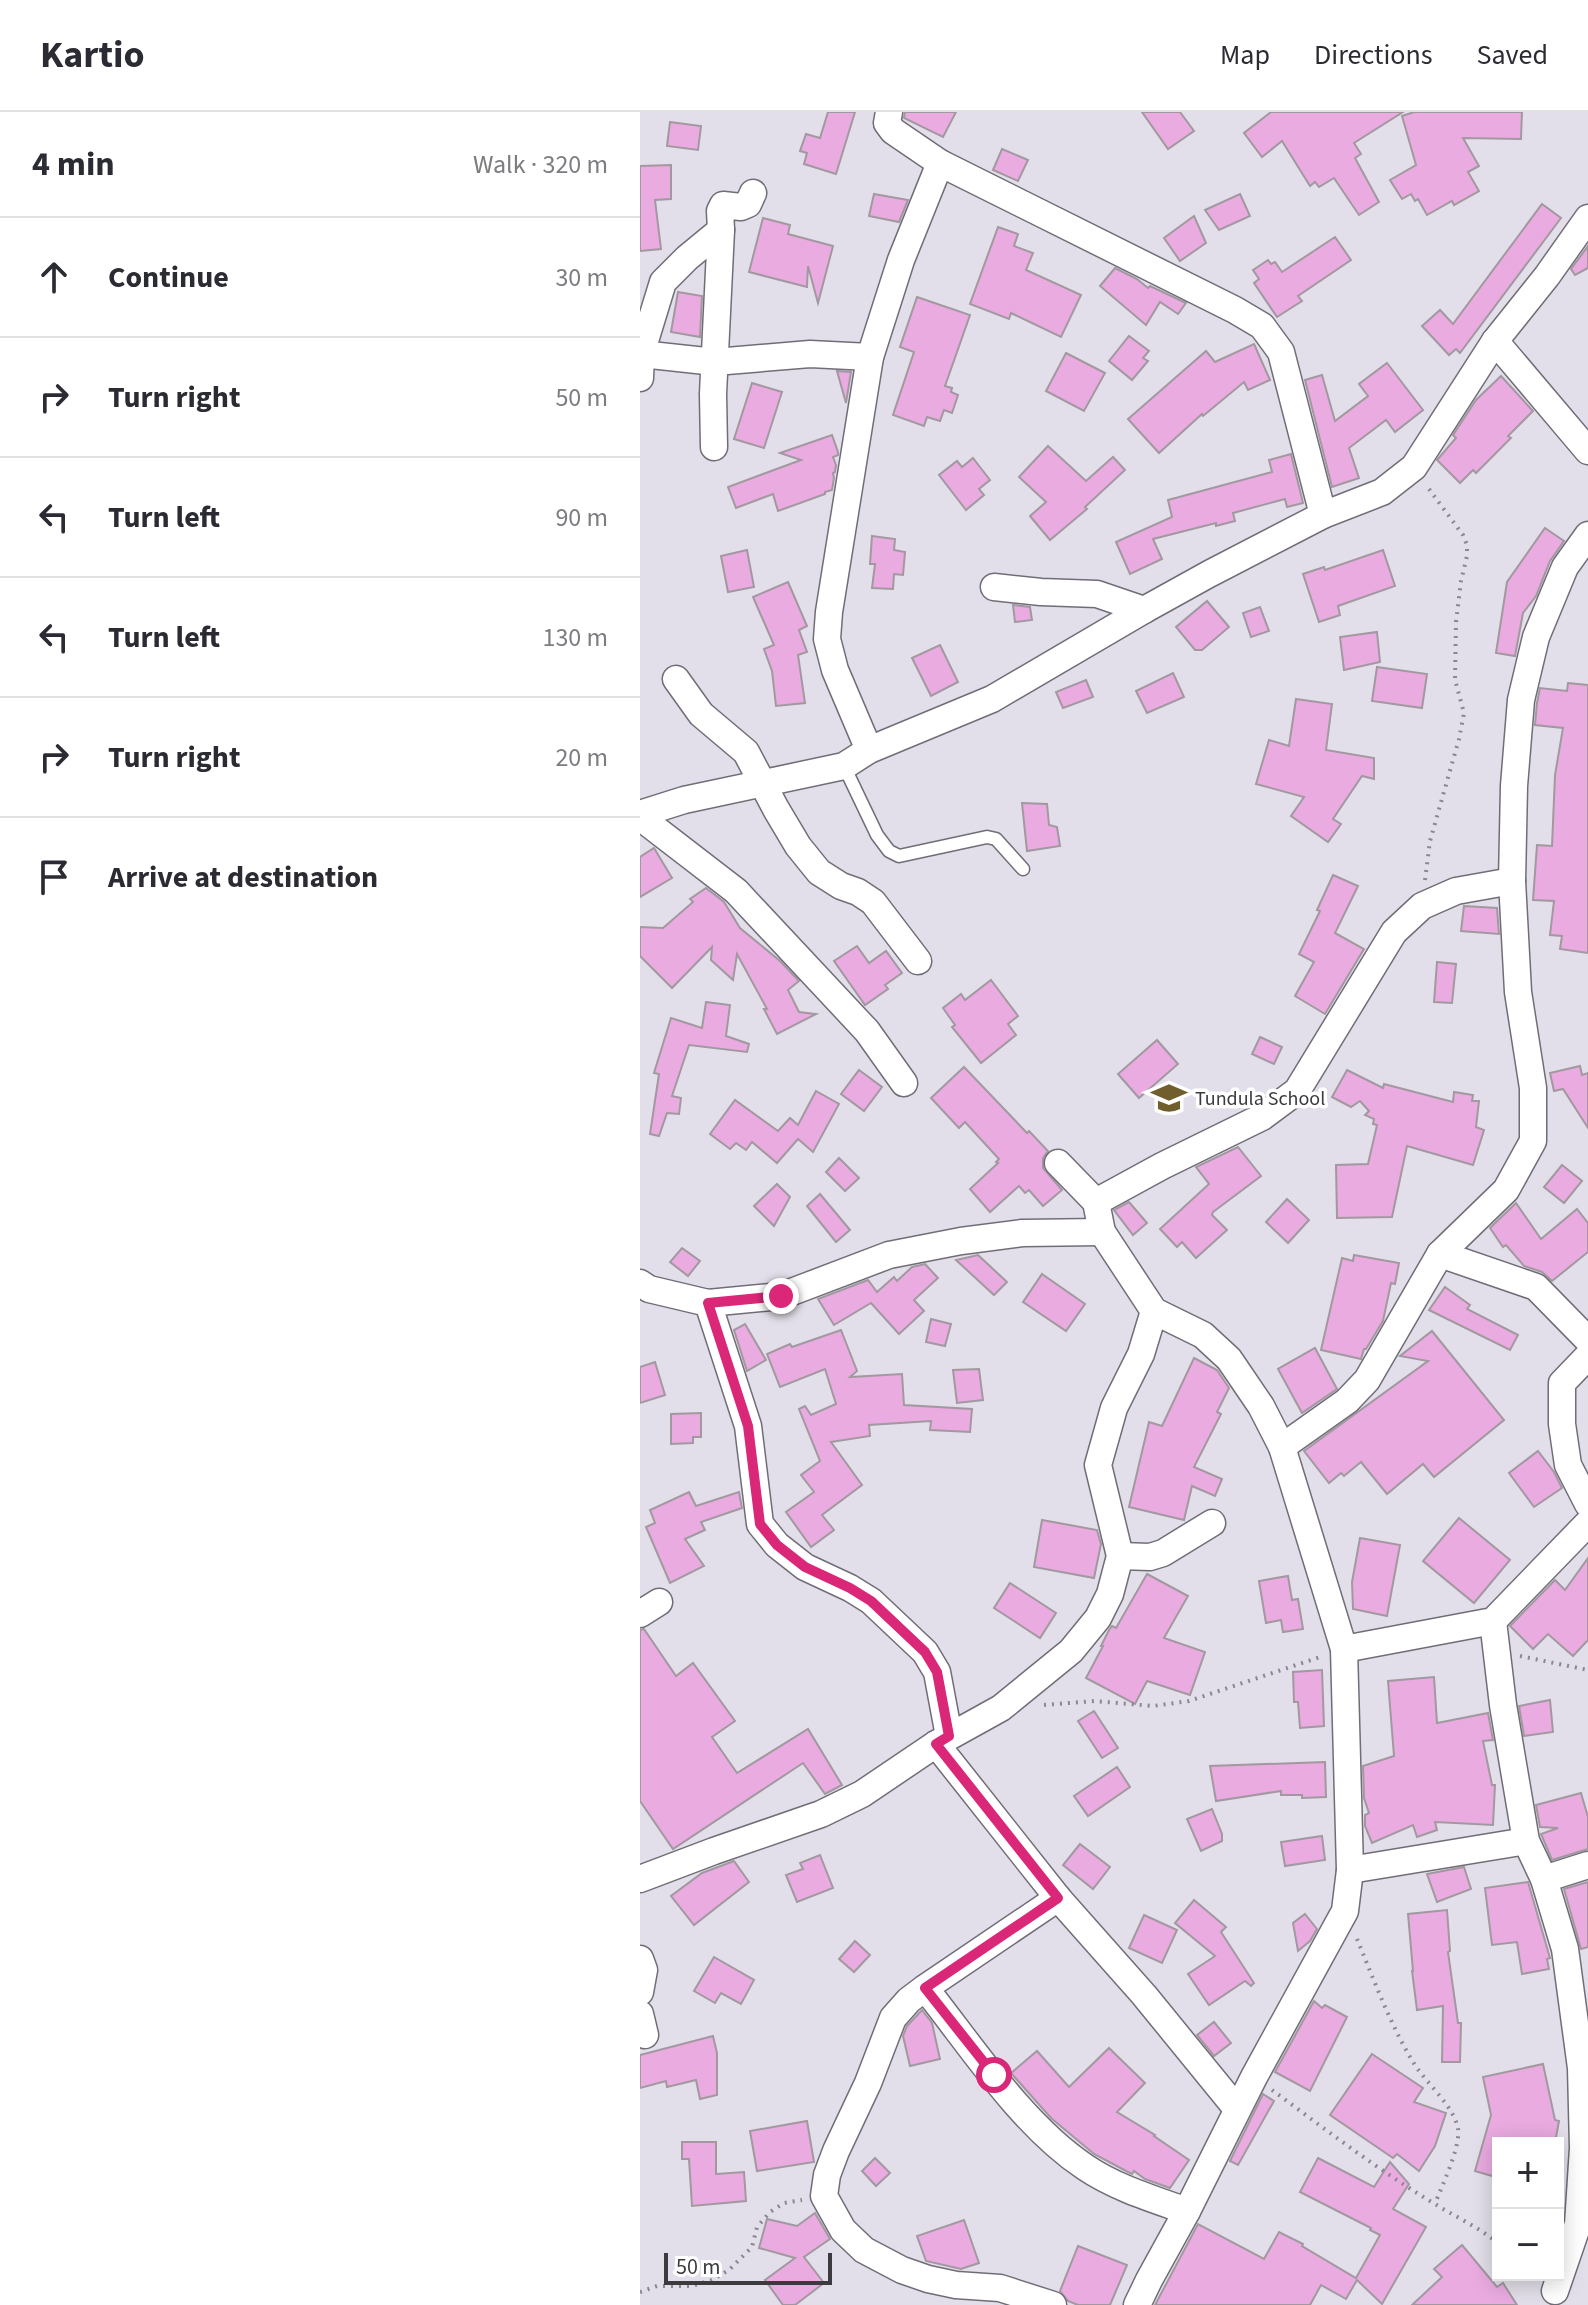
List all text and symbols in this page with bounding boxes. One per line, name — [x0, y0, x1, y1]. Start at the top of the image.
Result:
text: Kartio — [40, 28, 145, 82]
text: Map — [1220, 35, 1270, 75]
text: Directions — [1314, 35, 1433, 75]
text: Saved — [1477, 35, 1548, 75]
text: 4 min — [32, 140, 115, 189]
text: Walk · 320 m — [473, 146, 608, 183]
icon: ahead — [32, 255, 76, 299]
text: Continue — [108, 256, 229, 299]
text: 30 m — [555, 259, 608, 296]
icon: right — [32, 375, 76, 419]
text: Turn right — [108, 376, 240, 419]
text: 50 m — [555, 379, 608, 416]
icon: left — [32, 495, 76, 539]
text: Turn left — [108, 496, 220, 539]
text: 90 m — [555, 499, 608, 536]
icon: left — [32, 615, 76, 659]
text: Turn left — [108, 616, 220, 659]
text: 130 m — [542, 619, 608, 656]
icon: right — [32, 735, 76, 779]
text: Turn right — [108, 736, 240, 779]
text: 20 m — [555, 739, 608, 776]
icon: arrive — [32, 855, 76, 899]
text: Arrive at destination — [108, 856, 378, 899]
school or university icon: Tundula School — [1150, 1079, 1188, 1117]
place label: Tundula School — [1195, 1085, 1325, 1113]
route end — [763, 1278, 799, 1314]
route start — [976, 2057, 1012, 2093]
map controls — [1492, 2137, 1564, 2281]
button: + — [1492, 2137, 1564, 2209]
button: − — [1492, 2209, 1564, 2281]
scale bar — [664, 2249, 832, 2285]
text: 50 m — [676, 2251, 721, 2283]

